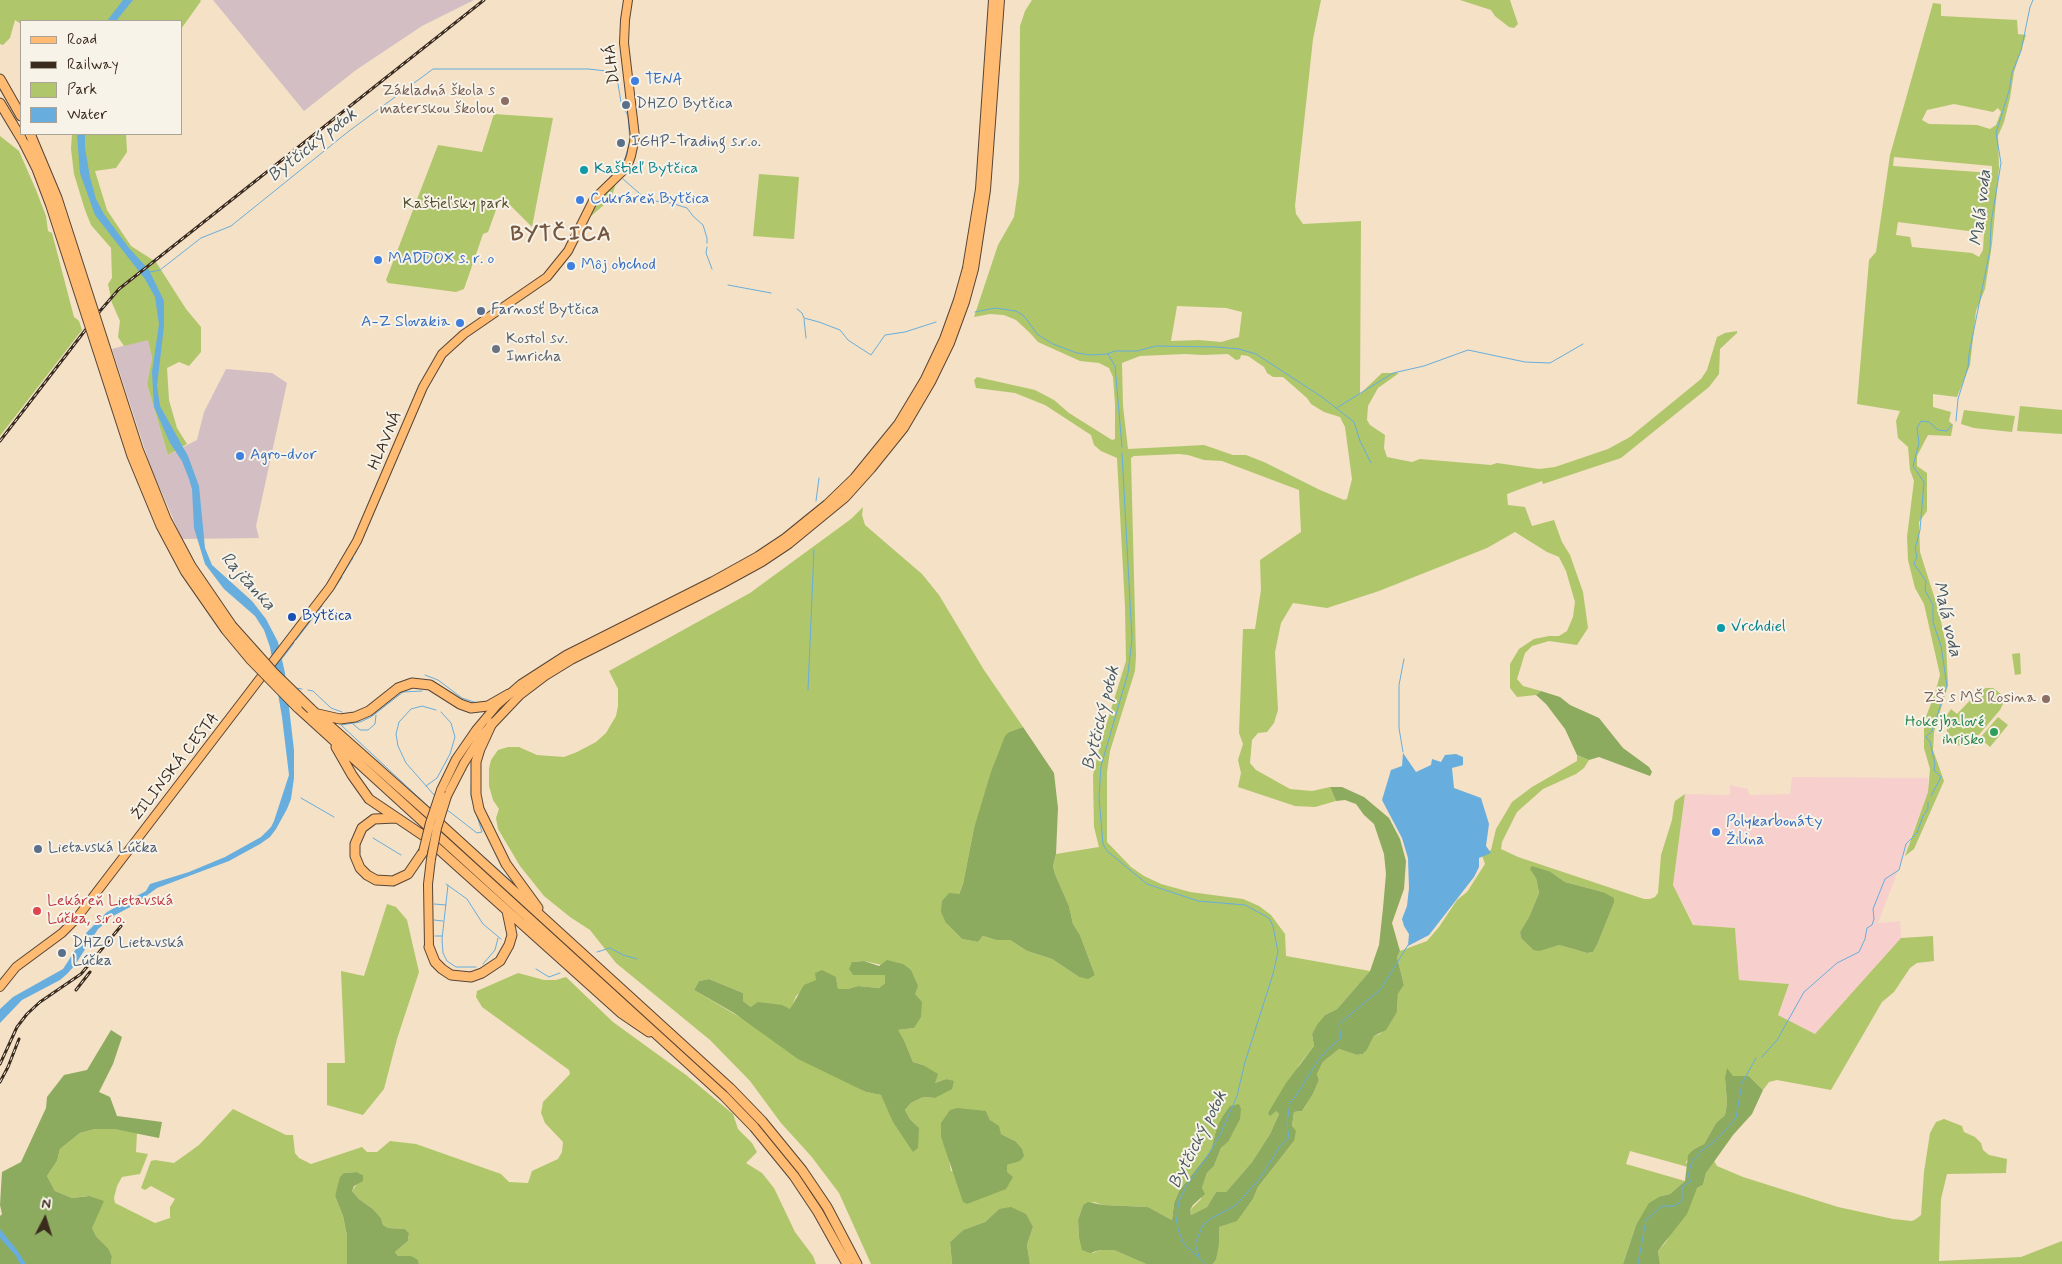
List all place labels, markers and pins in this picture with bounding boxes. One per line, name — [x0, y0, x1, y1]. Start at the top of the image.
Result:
place label: TENA — [645, 71, 683, 91]
marker: TENA — [629, 75, 641, 87]
place label: Základná škola s materskou školou — [380, 82, 495, 120]
marker: Základná škola s materskou školou — [499, 95, 511, 107]
place label: DHZO Bytčica — [636, 95, 733, 115]
marker: DHZO Bytčica — [620, 99, 632, 111]
place label: IGHP-Trading s.r.o. — [631, 133, 761, 153]
marker: IGHP-Trading s.r.o. — [615, 137, 627, 149]
place label: Kaštieľ Bytčica — [594, 160, 698, 180]
marker: Kaštieľ Bytčica — [578, 164, 590, 176]
place label: Cukráreň Bytčica — [590, 190, 709, 210]
marker: Cukráreň Bytčica — [574, 194, 586, 206]
place label: MADDOX s. r. o — [388, 250, 494, 270]
marker: MADDOX s. r. o — [372, 254, 384, 266]
place label: Môj obchod — [581, 256, 656, 276]
marker: Môj obchod — [565, 260, 577, 272]
place label: Farnosť Bytčica — [491, 301, 599, 321]
marker: Farnosť Bytčica — [475, 305, 487, 317]
place label: A-Z Slovakia — [361, 313, 450, 333]
marker: A-Z Slovakia — [454, 317, 466, 329]
place label: Kostol sv. Imricha — [506, 330, 568, 368]
marker: Kostol sv. Imricha — [490, 343, 502, 355]
place label: Agro-dvor — [250, 446, 317, 466]
marker: Agro-dvor — [234, 450, 246, 462]
place label: Bytčica — [302, 607, 352, 627]
marker: Bytčica — [286, 611, 298, 623]
place label: Vrchdiel — [1731, 618, 1786, 638]
marker: Vrchdiel — [1715, 622, 1727, 634]
place label: ZŠ s MŠ Rosina — [1923, 689, 2036, 709]
marker: ZŠ s MŠ Rosina — [2040, 693, 2052, 705]
place label: Hokejbalové ihrisko — [1905, 713, 1984, 751]
marker: Hokejbalové ihrisko — [1988, 726, 2000, 738]
place label: Polykarbonáty Žilina — [1726, 813, 1822, 851]
marker: Polykarbonáty Žilina — [1710, 826, 1722, 838]
place label: Lietavská Lúčka — [48, 839, 158, 859]
marker: Lietavská Lúčka — [32, 843, 44, 855]
place label: Lekáreň Lietavská Lúčka, s.r.o. — [47, 892, 173, 930]
marker: Lekáreň Lietavská Lúčka, s.r.o. — [31, 905, 43, 917]
place label: DHZO Lietavská Lúčka — [72, 934, 184, 972]
marker: DHZO Lietavská Lúčka — [56, 947, 68, 959]

